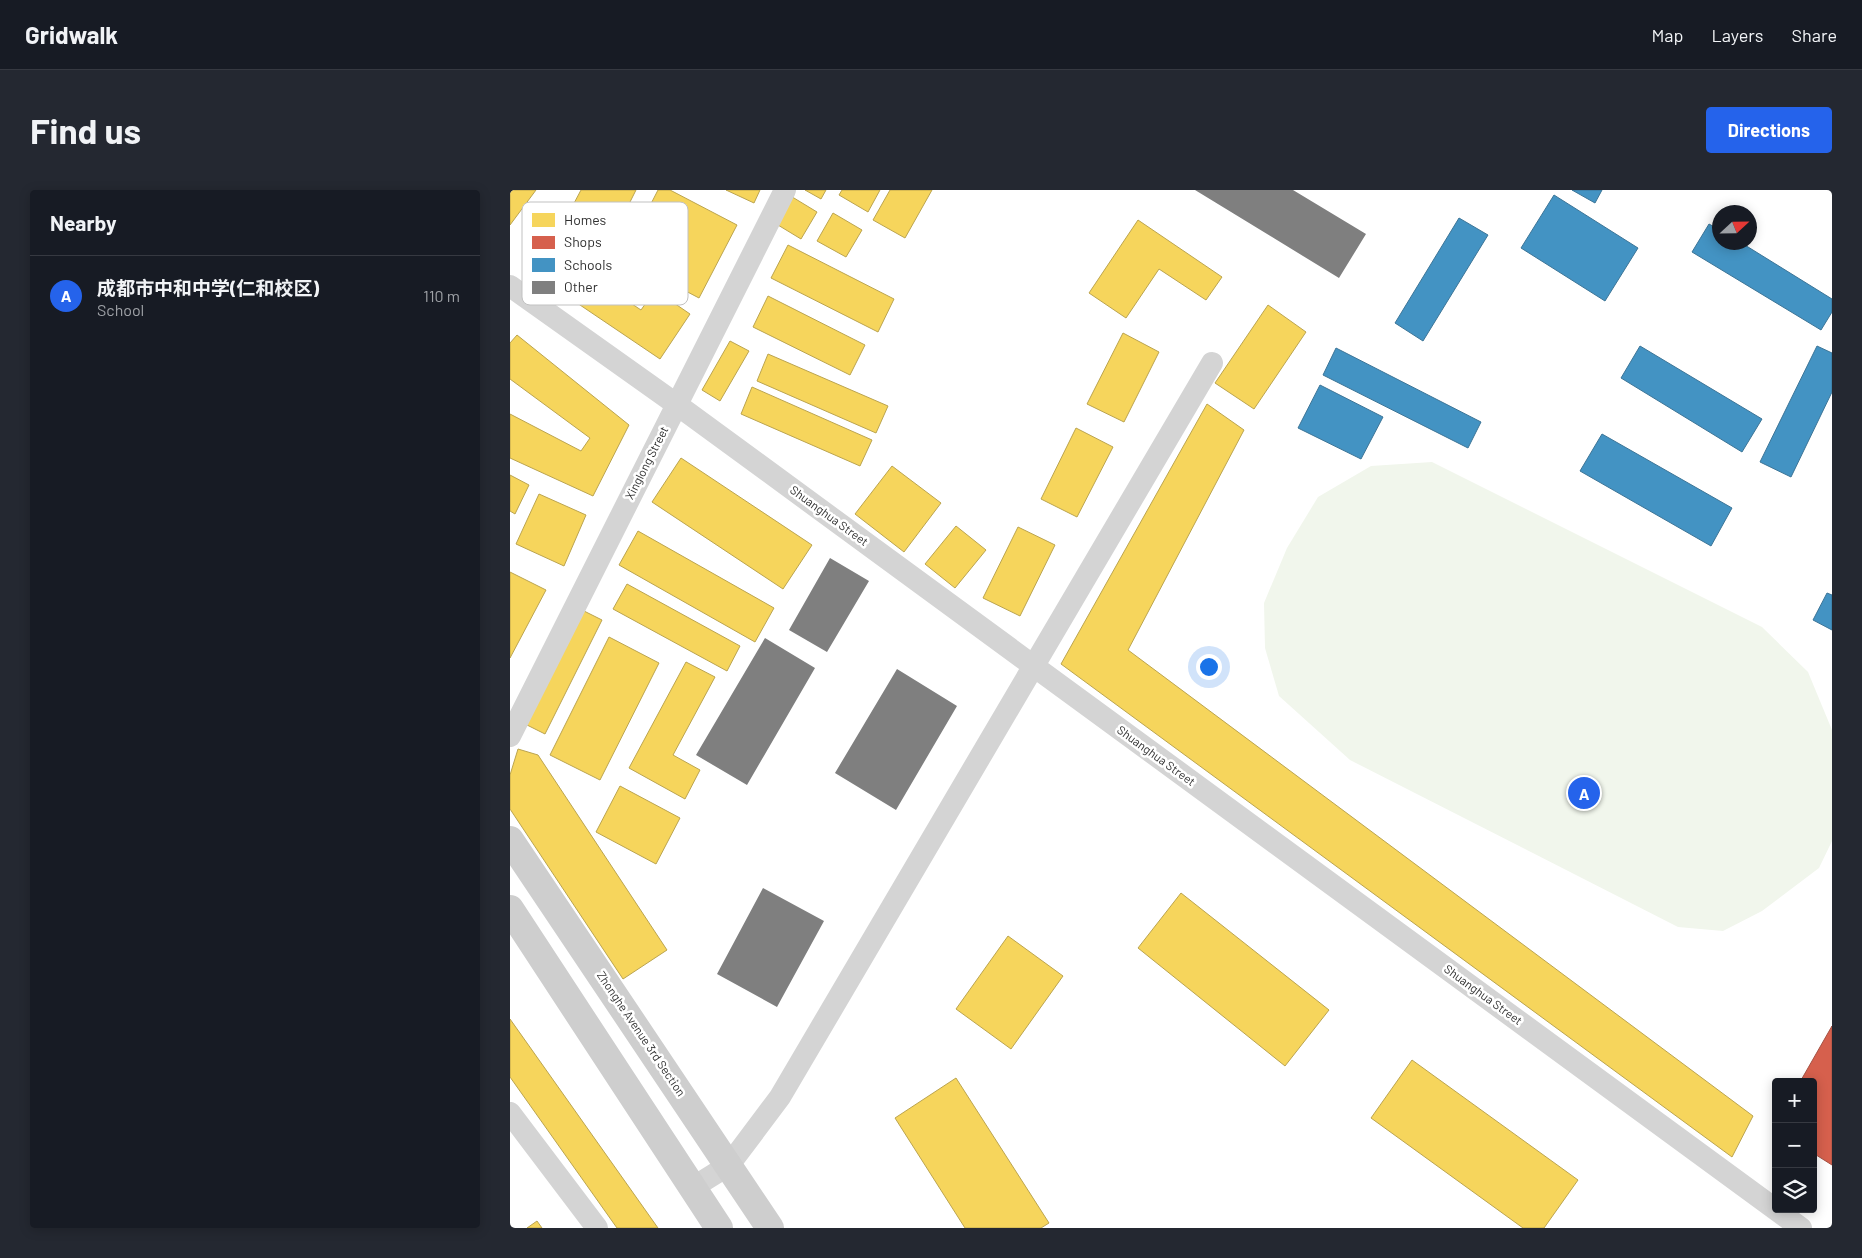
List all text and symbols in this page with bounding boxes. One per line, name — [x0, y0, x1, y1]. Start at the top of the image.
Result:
text: Gridwalk — [25, 20, 118, 49]
text: Map — [1651, 24, 1683, 46]
text: Layers — [1711, 24, 1764, 46]
text: Share — [1792, 24, 1837, 46]
button: Directions — [1706, 107, 1832, 153]
text: Find us — [30, 109, 141, 151]
legend — [522, 202, 688, 305]
north arrow — [1712, 205, 1757, 250]
text: Nearby — [50, 210, 116, 235]
text: Homes — [564, 211, 607, 228]
text: Shops — [564, 233, 602, 250]
text: Schools — [564, 256, 612, 273]
text: 成都市中和中学(仁和校区) — [97, 276, 319, 299]
text: Other — [564, 278, 598, 295]
text: A — [61, 286, 71, 305]
text: 110 m — [423, 286, 460, 305]
text: School — [97, 300, 144, 319]
street label: Xinglong Street — [622, 424, 671, 502]
street label: Shuanghua Street — [788, 482, 871, 548]
your location — [1196, 654, 1222, 680]
street label: Shuanghua Street — [1115, 722, 1198, 788]
pin: A — [1568, 774, 1600, 812]
street label: Shuanghua Street — [1442, 961, 1525, 1027]
street label: Zhonghe Avenue 3rd Section — [595, 968, 689, 1099]
map controls — [1772, 1078, 1817, 1213]
button: + — [1772, 1078, 1817, 1123]
button: − — [1772, 1123, 1817, 1168]
button: layers — [1772, 1168, 1817, 1213]

